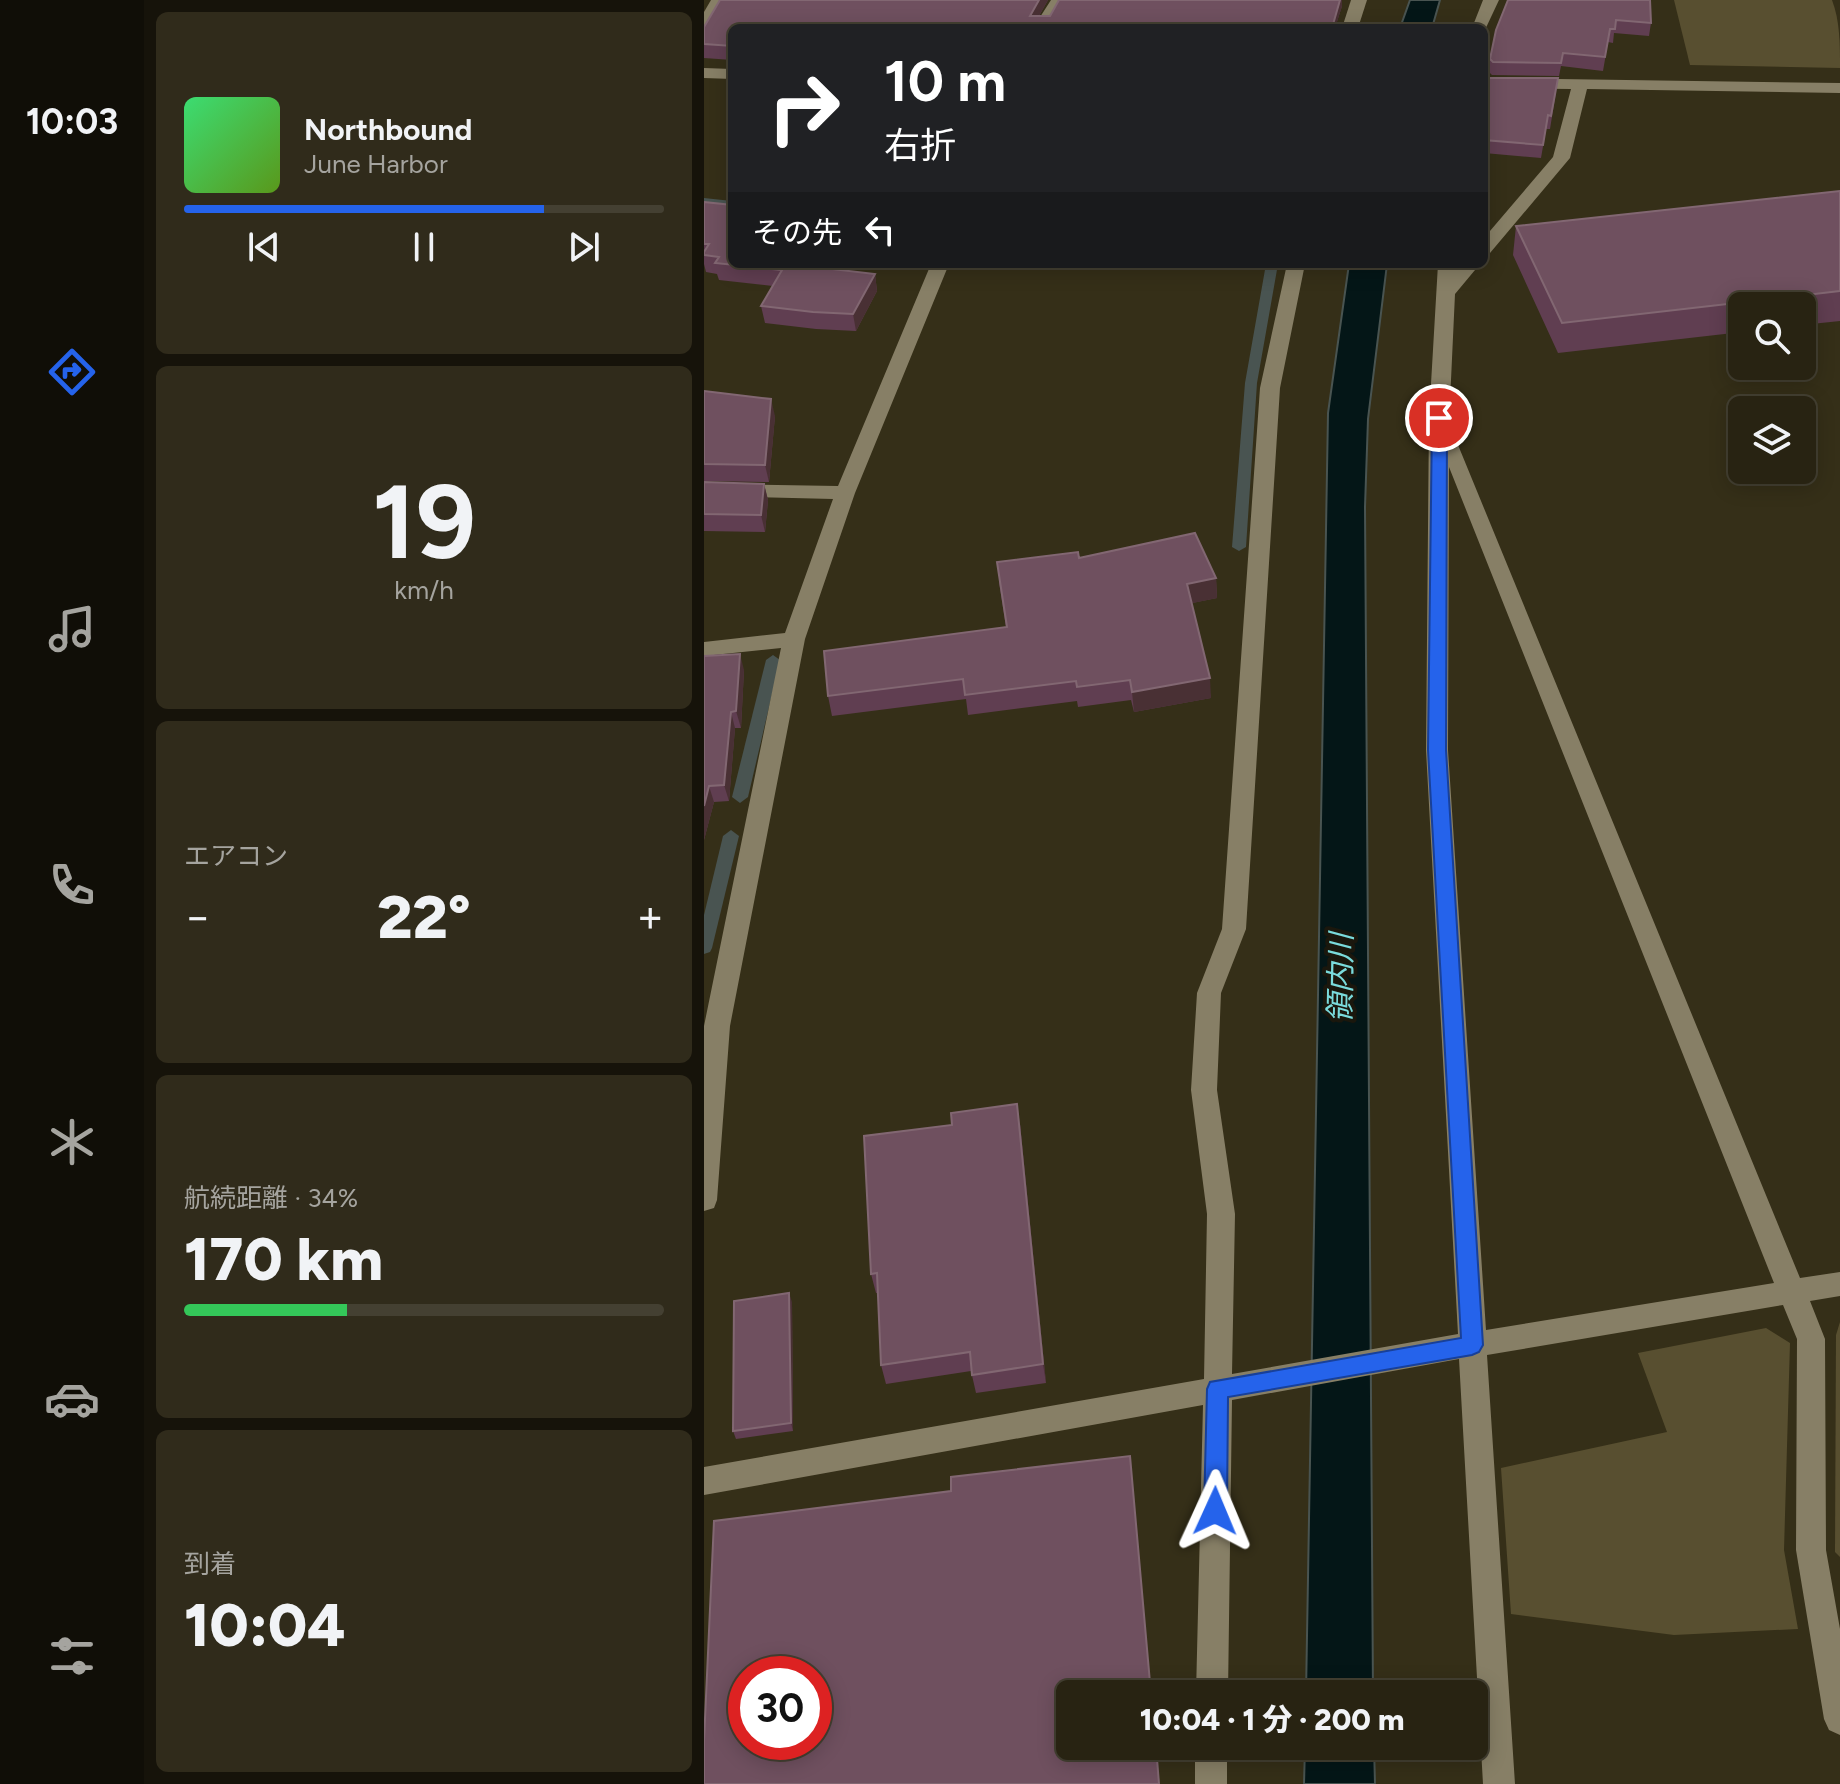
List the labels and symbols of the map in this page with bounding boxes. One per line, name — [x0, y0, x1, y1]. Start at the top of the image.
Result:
pin — [1405, 384, 1473, 452]
water label: 領内川 — [1321, 930, 1360, 1023]
position arrow — [1173, 1469, 1257, 1553]
speed limit sign: 30 — [728, 1656, 832, 1760]

